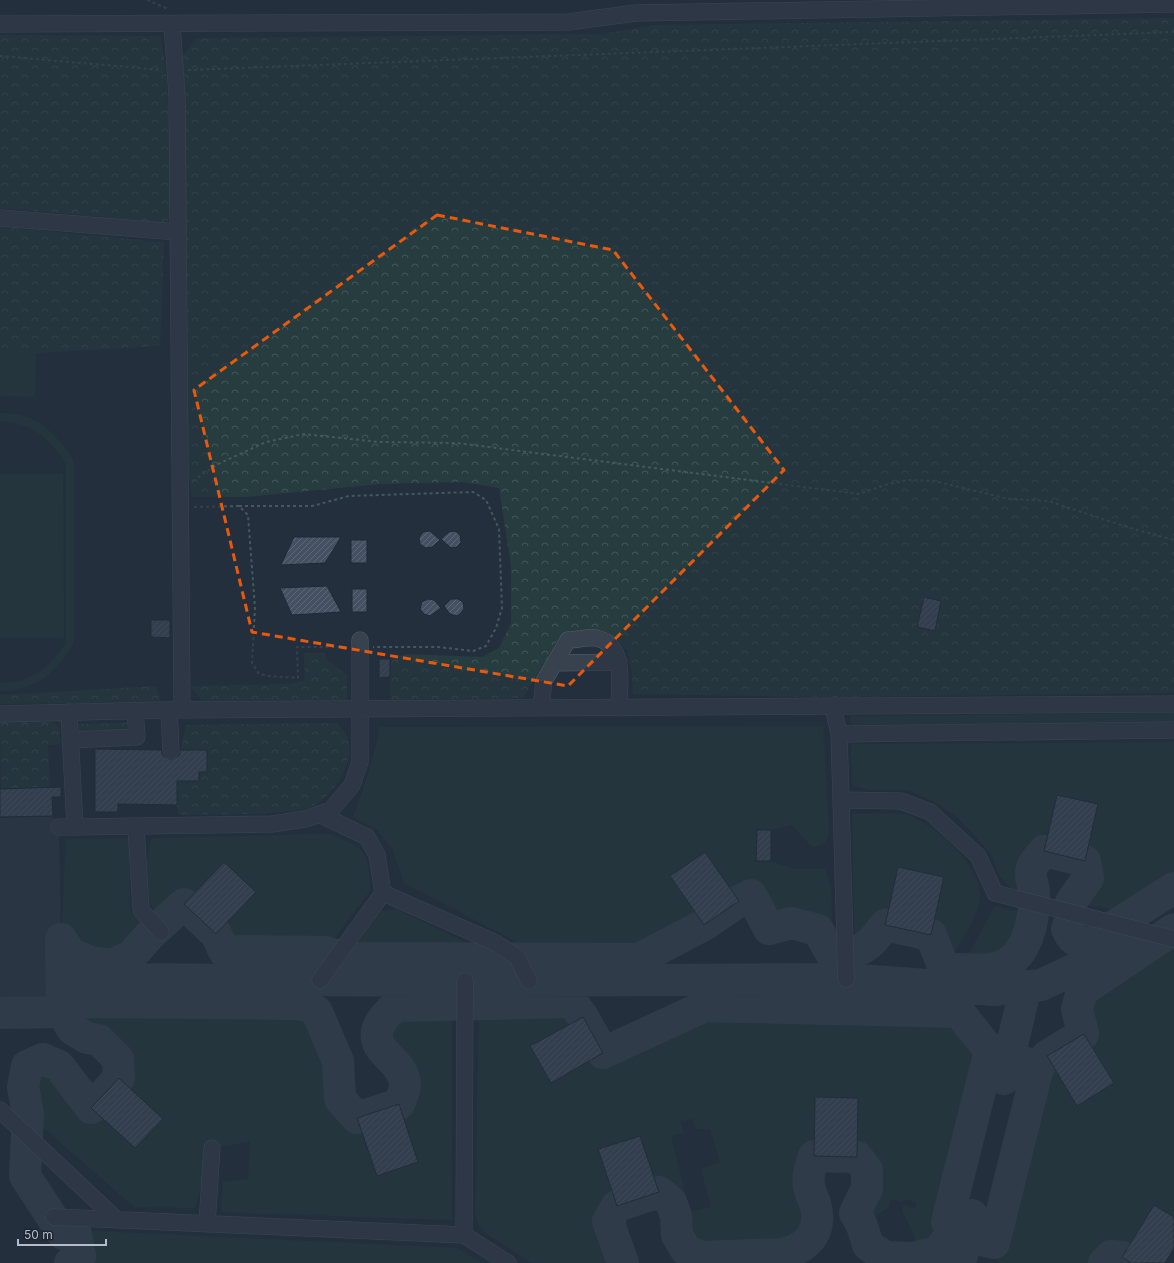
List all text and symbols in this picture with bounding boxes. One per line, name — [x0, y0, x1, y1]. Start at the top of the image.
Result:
scale bar — [18, 1221, 106, 1247]
text: 50 m — [24, 1227, 53, 1242]

